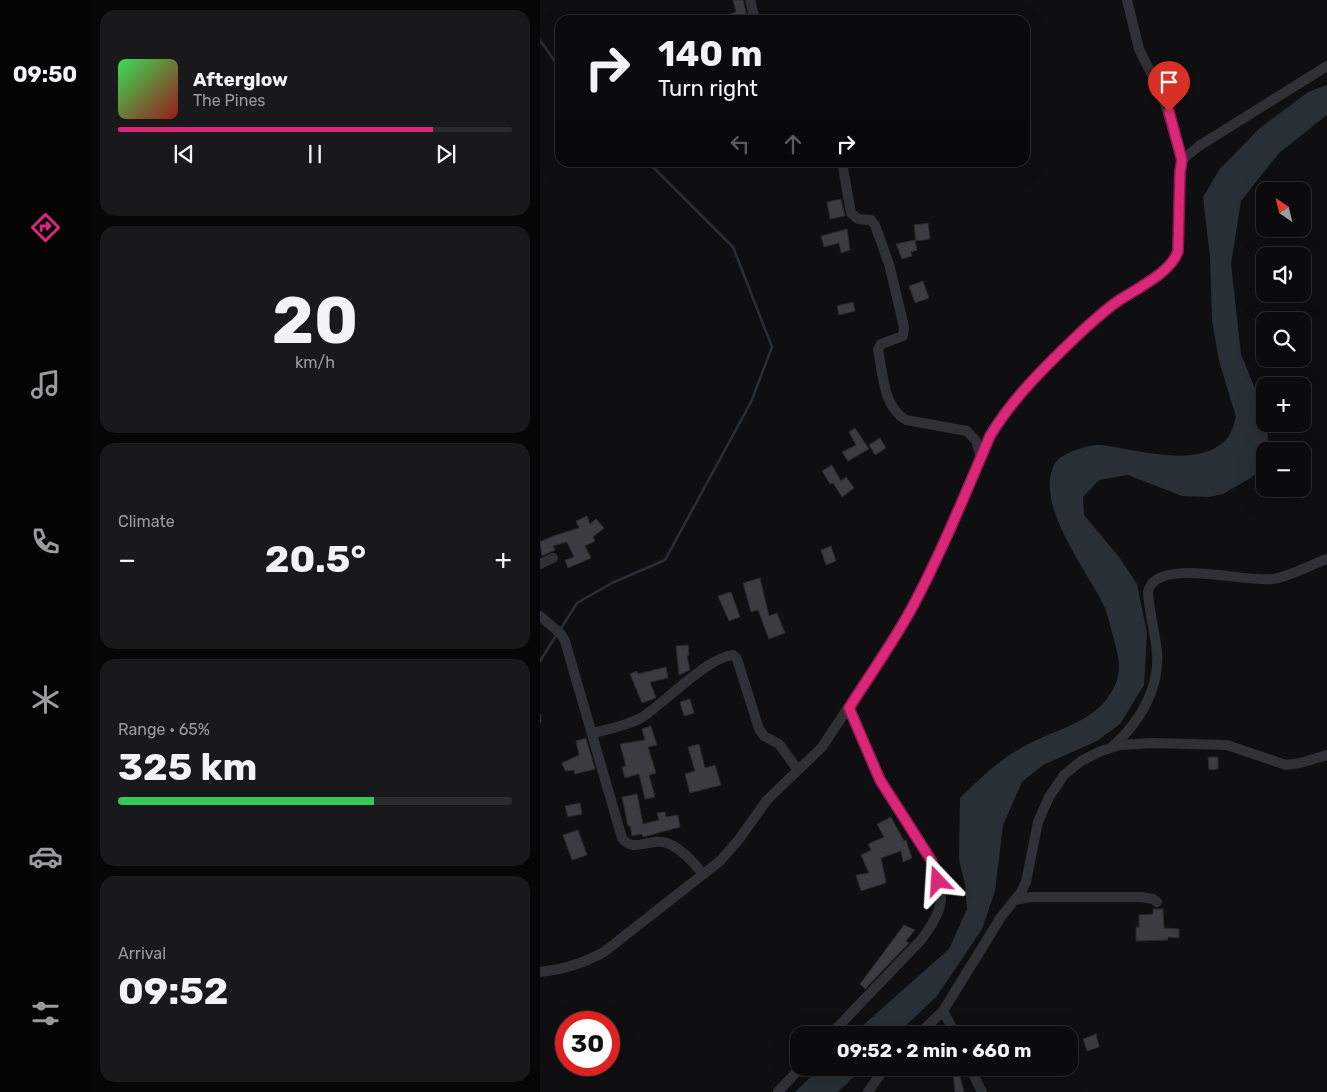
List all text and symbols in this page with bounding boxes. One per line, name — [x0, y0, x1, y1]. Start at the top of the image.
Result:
text: 140 m — [658, 33, 763, 75]
icon: right — [575, 35, 640, 100]
text: 09:50 — [13, 61, 77, 88]
pin — [1148, 61, 1190, 112]
text: Afterglow — [193, 68, 288, 91]
icon: arrive — [1155, 68, 1183, 96]
text: Turn right — [658, 75, 758, 102]
text: The Pines — [193, 91, 266, 110]
icon: left — [726, 130, 754, 158]
icon: ahead — [779, 130, 807, 158]
icon: right — [832, 130, 860, 158]
icon: previous — [170, 140, 198, 168]
icon: pause — [301, 140, 329, 168]
icon: next — [432, 140, 460, 168]
north arrow — [1256, 182, 1311, 238]
map controls — [1256, 182, 1311, 497]
icon: directions — [28, 210, 63, 245]
button: sound — [1256, 247, 1311, 302]
text: 20 — [272, 282, 358, 359]
button: search — [1256, 312, 1311, 367]
text: km/h — [295, 353, 335, 372]
icon: music — [28, 367, 63, 402]
button: + — [1256, 377, 1311, 432]
button: − — [1256, 442, 1311, 497]
text: Climate — [118, 512, 175, 531]
icon: phone — [28, 524, 63, 559]
text: 20.5° — [265, 536, 366, 582]
text: − — [118, 543, 136, 576]
text: + — [495, 543, 512, 576]
icon: climate — [28, 682, 63, 717]
text: Range · 65% — [118, 720, 210, 739]
text: 325 km — [118, 744, 257, 790]
icon: car — [28, 839, 63, 874]
position arrow — [911, 854, 963, 906]
text: Arrival — [118, 944, 166, 963]
text: 09:52 — [118, 968, 229, 1014]
icon: filters — [28, 996, 63, 1031]
speed limit sign: 30 — [555, 1011, 620, 1076]
text: 09:52 · 2 min · 660 m — [837, 1039, 1031, 1062]

